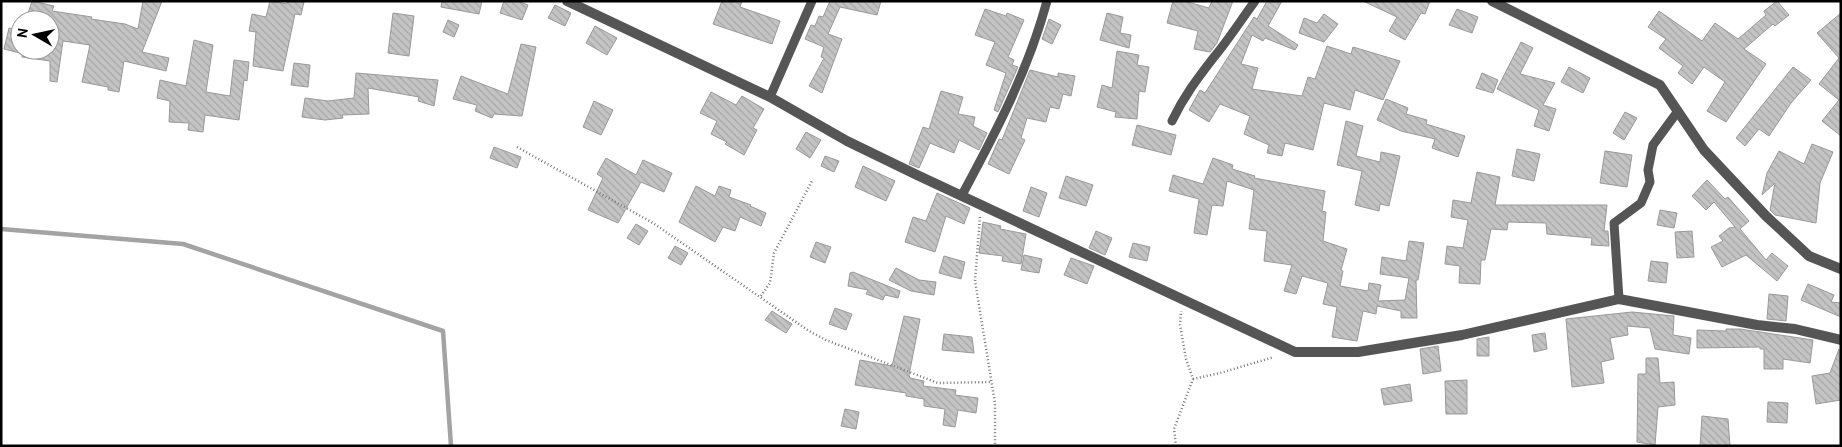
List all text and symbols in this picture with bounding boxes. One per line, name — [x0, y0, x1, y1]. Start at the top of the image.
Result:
north arrow — [10, 10, 60, 60]
text: N — [13, 27, 32, 39]

